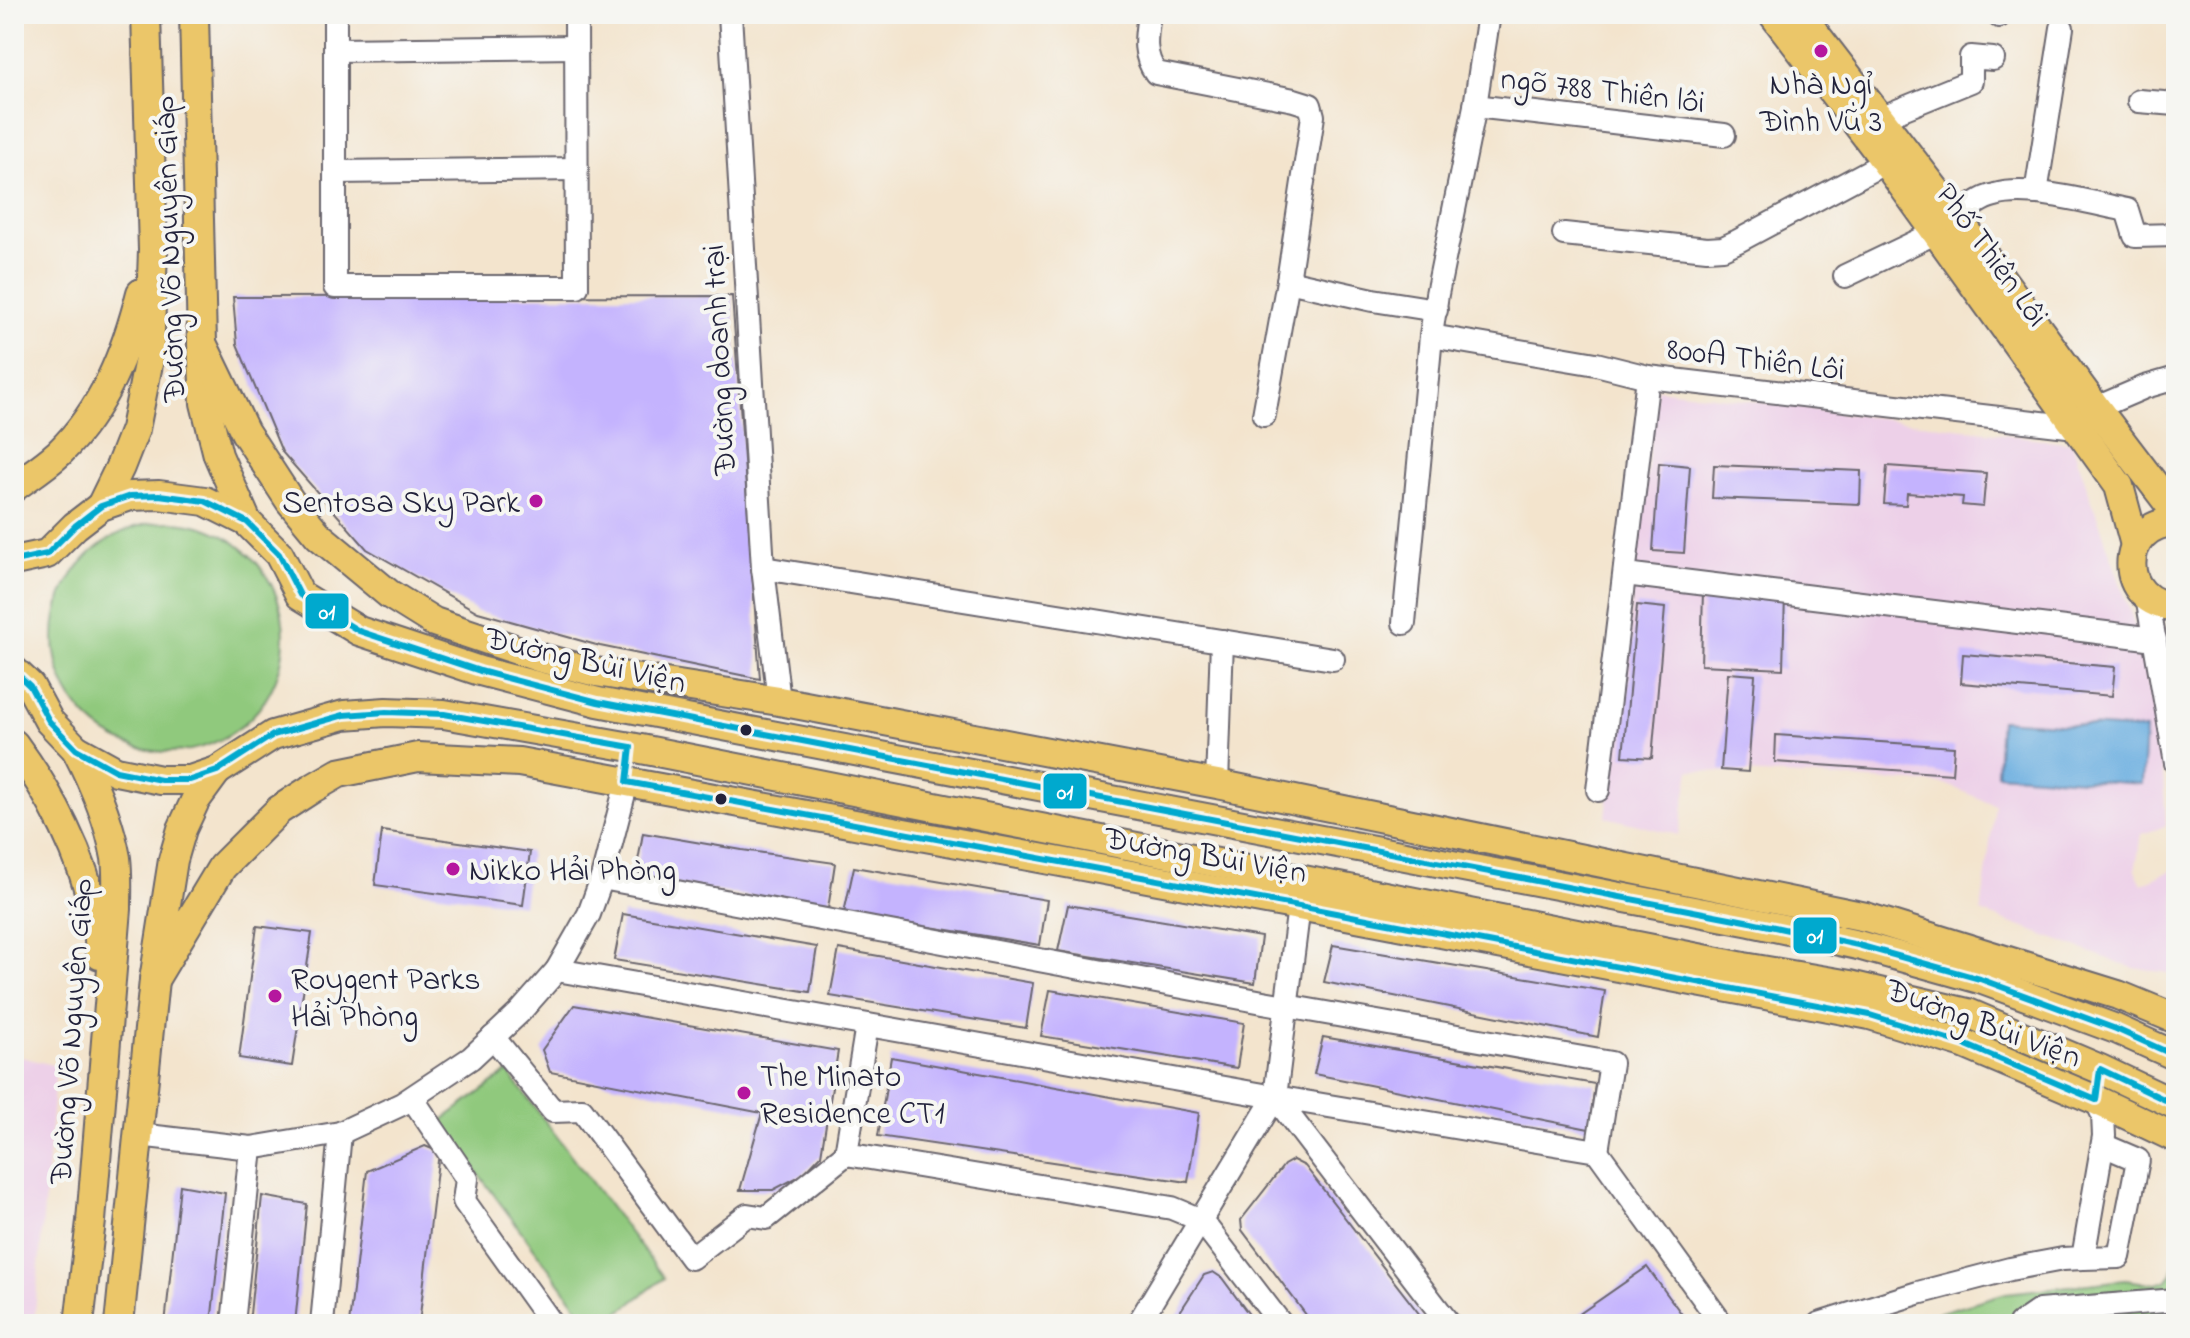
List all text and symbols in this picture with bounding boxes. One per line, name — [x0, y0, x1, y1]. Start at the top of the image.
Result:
marker: Nhà Ngỉ Đình Vũ 3 — [1812, 42, 1830, 60]
street label: ngõ 788 Thiên lôi — [1498, 57, 1707, 128]
place label: Nhà Ngỉ Đình Vũ 3 — [1759, 63, 1882, 147]
street label: Đường Võ Nguyên Giáp — [143, 95, 200, 404]
street label: Phố Thiên Lôi — [1922, 174, 2059, 338]
street label: Đường doanh trại — [692, 243, 751, 477]
street label: 800A Thiên Lôi — [1664, 327, 1847, 396]
place label: Sentosa Sky Park — [282, 481, 521, 528]
marker: Sentosa Sky Park — [527, 492, 545, 510]
line badge: 01 — [304, 592, 350, 630]
text: 01 — [319, 598, 335, 630]
street label: Đường Bùi Viện — [479, 616, 690, 708]
unlabelled marker — [738, 722, 754, 738]
line badge: 01 — [1042, 772, 1088, 810]
text: 01 — [1057, 778, 1073, 810]
unlabelled marker — [713, 791, 729, 807]
street label: Đường Bùi Viện — [1100, 816, 1310, 898]
place label: Nikko Hải Phòng — [469, 849, 676, 896]
marker: Nikko Hải Phòng — [444, 860, 462, 878]
street label: Đường Võ Nguyên Giáp — [39, 877, 108, 1187]
line badge: 01 — [1792, 916, 1838, 955]
text: 01 — [1807, 922, 1823, 954]
place label: Roygent Parks Hải Phòng — [291, 958, 481, 1042]
street label: Đường Bùi Viện — [1878, 968, 2087, 1082]
marker: Roygent Parks Hải Phòng — [266, 987, 284, 1005]
place label: The Minato Residence CT1 — [760, 1055, 945, 1139]
marker: The Minato Residence CT1 — [735, 1084, 753, 1102]

